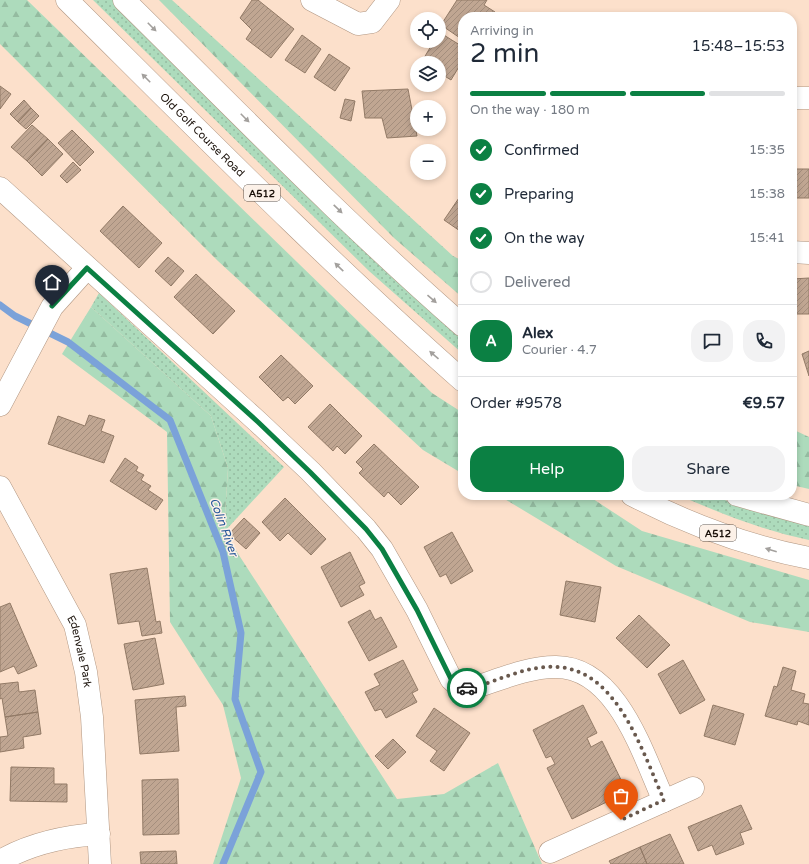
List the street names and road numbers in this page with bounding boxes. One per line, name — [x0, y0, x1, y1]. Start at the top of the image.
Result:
street label: Old Golf Course Road — [157, 90, 247, 179]
road number: A512 — [244, 185, 280, 201]
road number: A512 — [700, 525, 736, 541]
street label: Edenvale Park — [64, 613, 94, 688]

